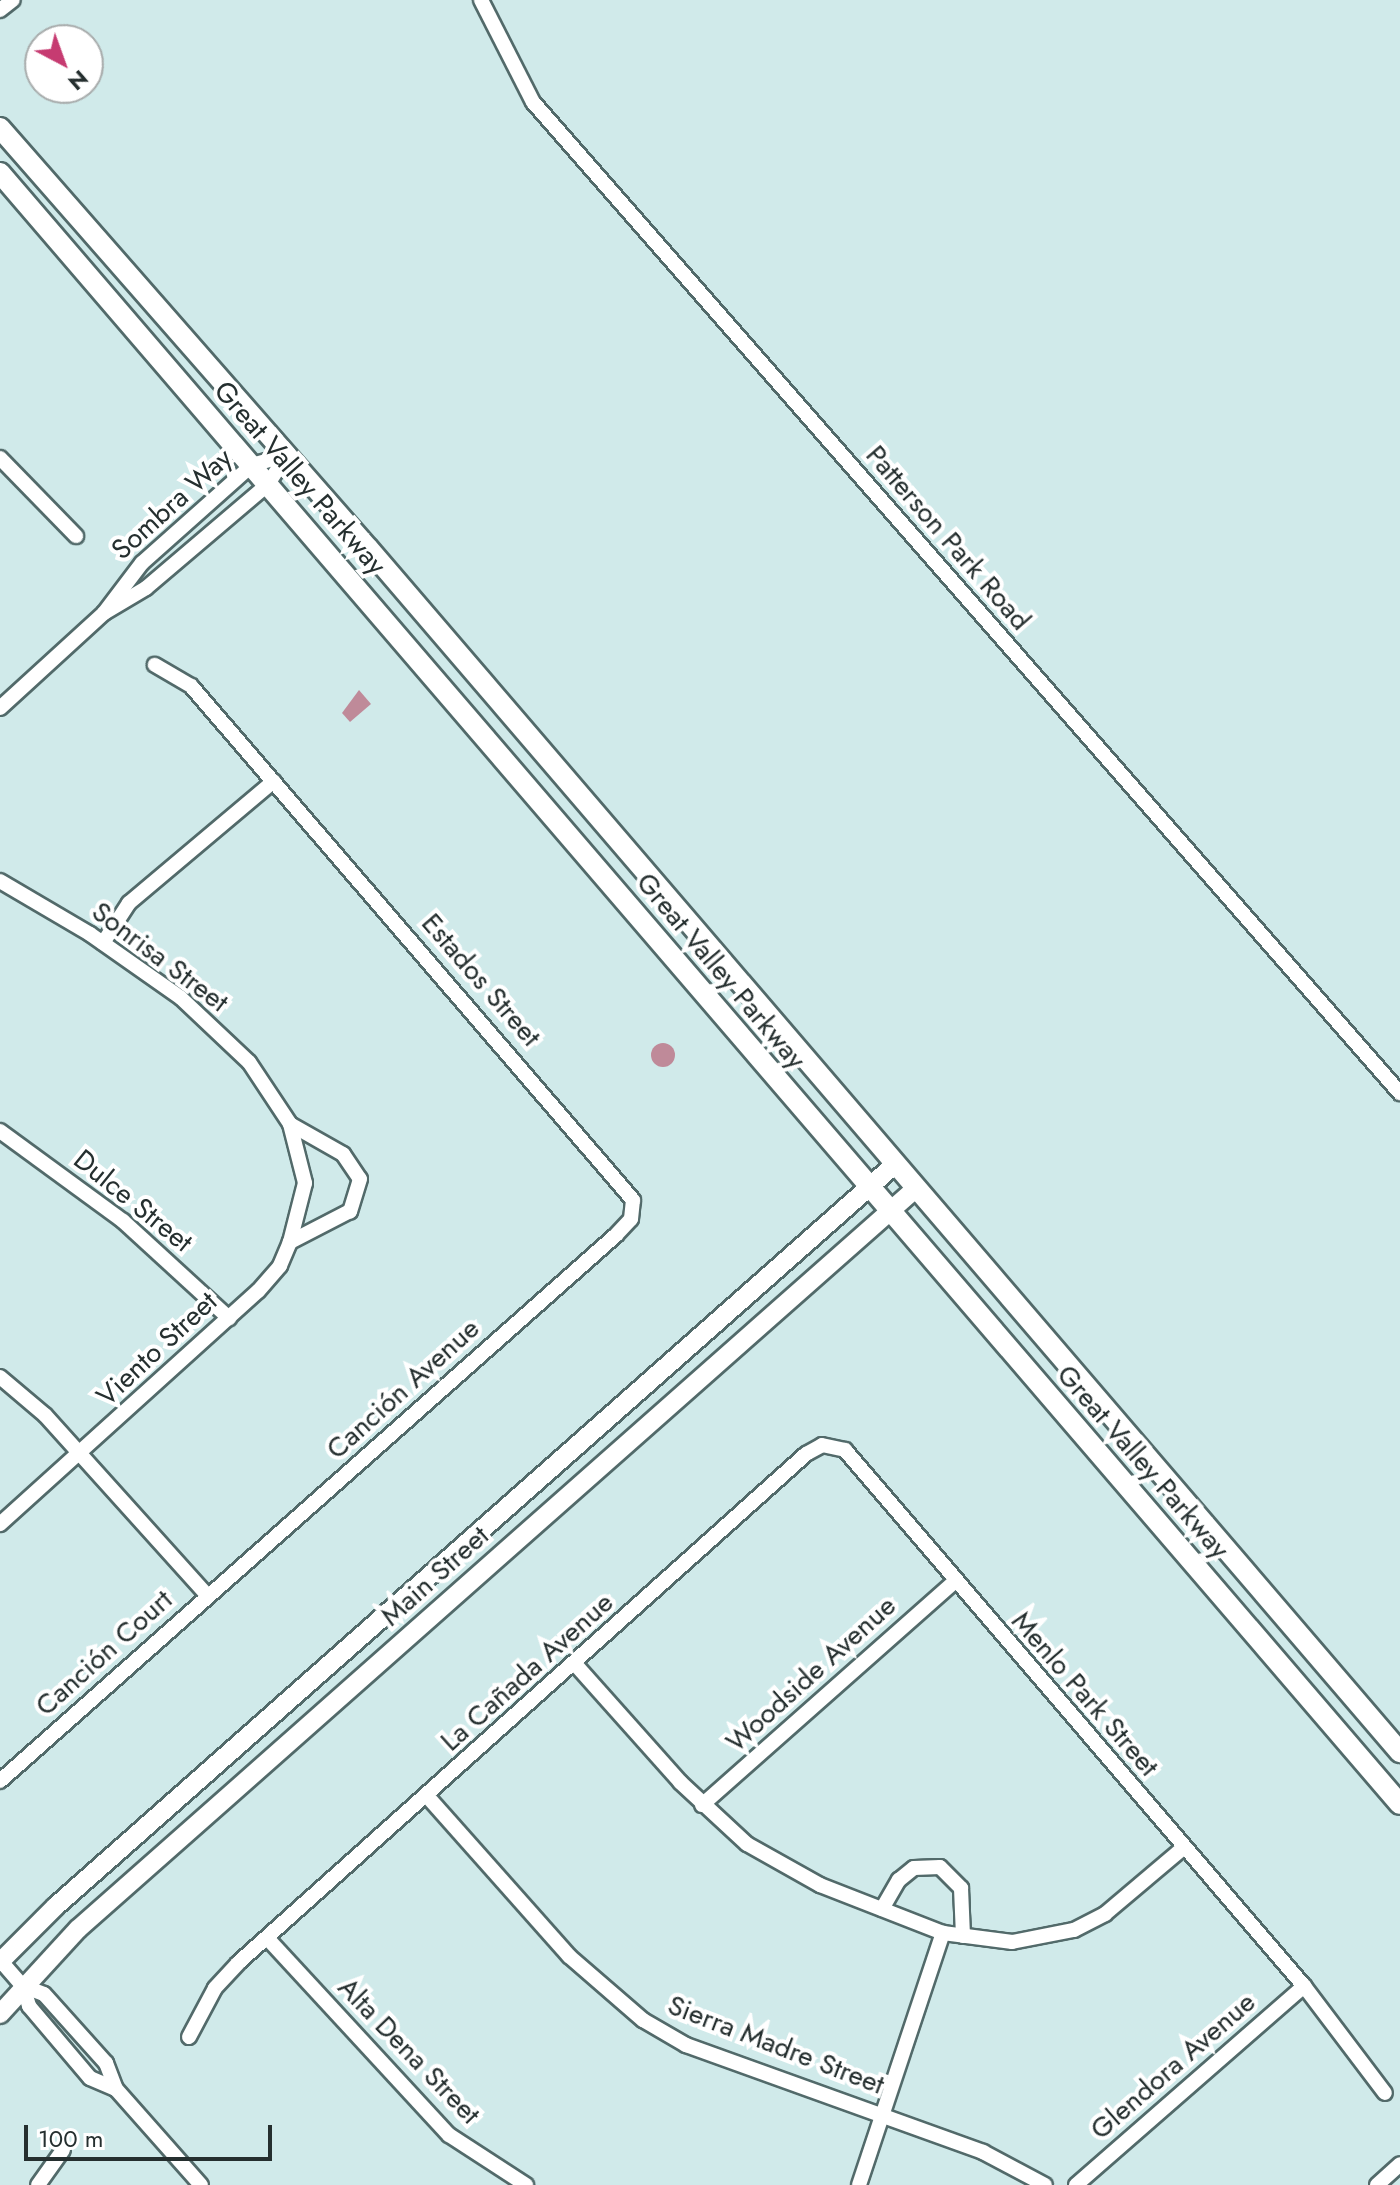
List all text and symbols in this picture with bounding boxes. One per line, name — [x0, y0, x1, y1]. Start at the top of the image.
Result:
north arrow — [24, 24, 104, 104]
text: N — [61, 63, 96, 98]
street label: Great Valley Parkway — [207, 374, 393, 582]
street label: Patterson Park Road — [859, 439, 1037, 637]
street label: Sombra Way — [105, 441, 239, 567]
street label: Great Valley Parkway — [629, 866, 813, 1076]
street label: Sonrisa Street — [85, 895, 235, 1019]
street label: Estados Street — [414, 907, 548, 1053]
street label: Dulce Street — [67, 1143, 199, 1259]
street label: Viento Street — [90, 1285, 224, 1413]
street label: Canción Avenue — [320, 1312, 486, 1466]
street label: Great Valley Parkway — [1050, 1358, 1236, 1566]
street label: Main Street — [374, 1519, 496, 1633]
street label: Canción Court — [29, 1583, 179, 1723]
street label: La Cañada Avenue — [434, 1586, 620, 1758]
street label: Woodside Avenue — [719, 1589, 903, 1759]
street label: Menlo Park Street — [1004, 1605, 1166, 1783]
street label: Alta Dena Street — [331, 1971, 487, 2131]
street label: Glendora Avenue — [1084, 1985, 1262, 2147]
street label: Sierra Madre Street — [663, 1988, 889, 2102]
scale bar — [28, 2109, 276, 2159]
text: 100 m — [38, 2121, 104, 2156]

